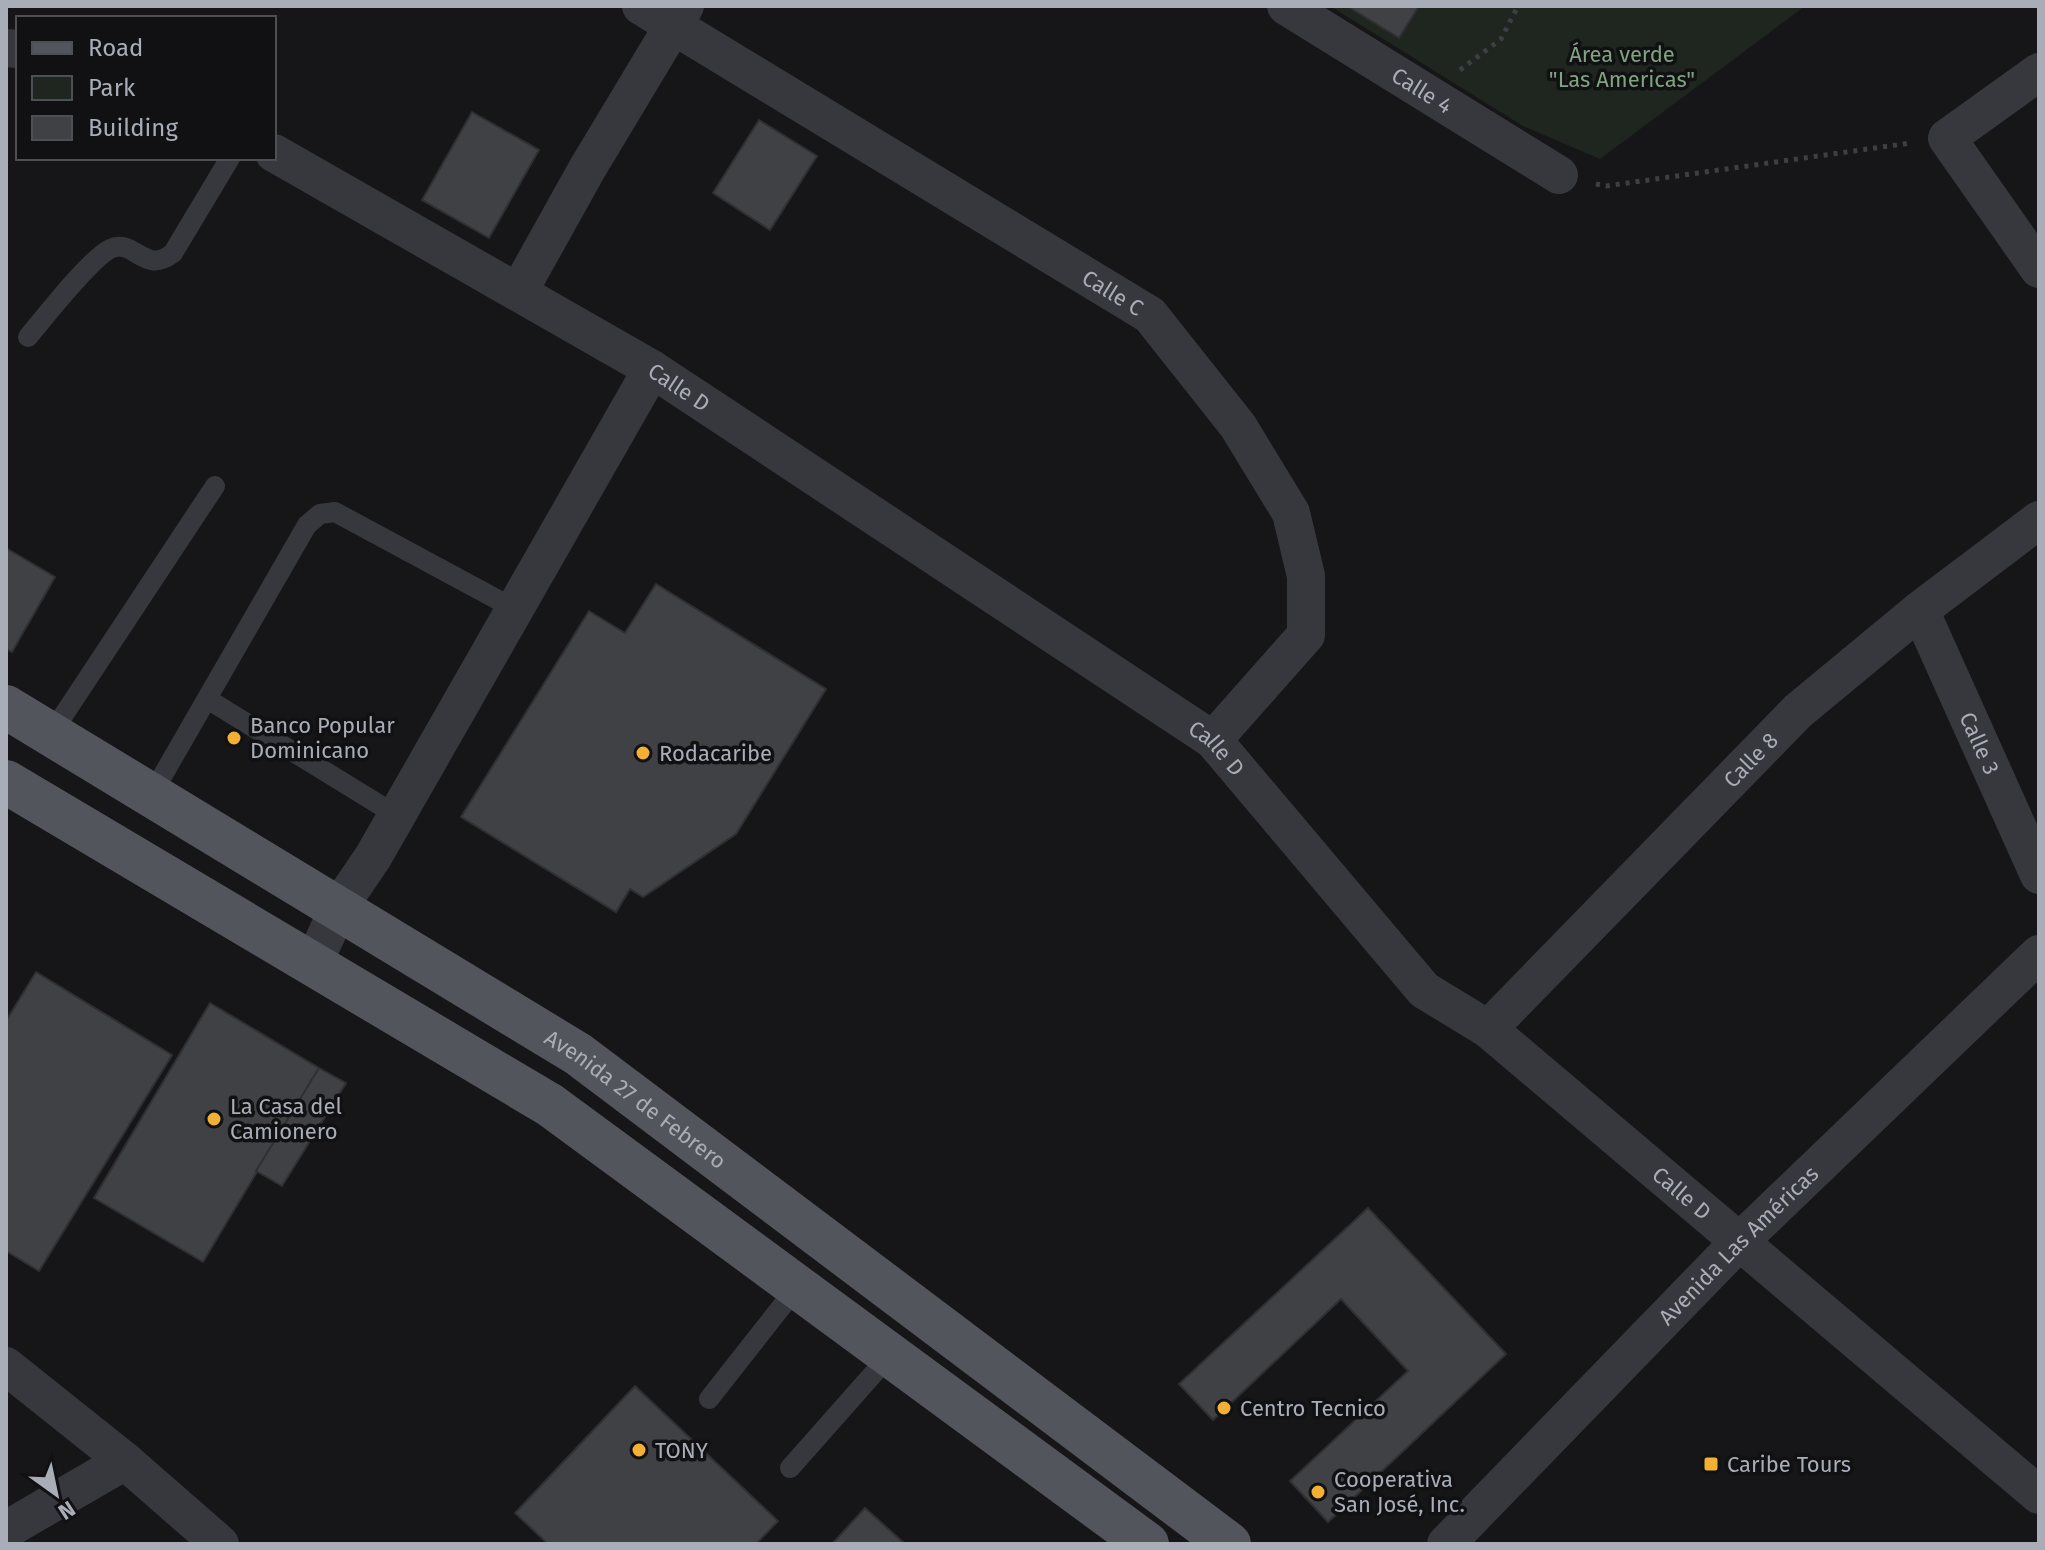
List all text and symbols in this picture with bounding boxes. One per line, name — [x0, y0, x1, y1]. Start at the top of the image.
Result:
legend — [16, 16, 276, 160]
text: Road — [88, 34, 143, 62]
park label: Área verde "Las Americas" — [1549, 41, 1695, 93]
street label: Calle 4 — [1387, 62, 1457, 120]
text: Park — [88, 74, 136, 102]
text: Building — [88, 114, 178, 142]
street label: Calle C — [1077, 264, 1148, 322]
street label: Calle D — [643, 357, 715, 418]
street label: Calle 3 — [1954, 708, 2005, 779]
place label: Banco Popular Dominicano — [250, 712, 395, 764]
street label: Calle D — [1183, 715, 1250, 781]
street label: Calle 8 — [1718, 727, 1784, 793]
marker: Banco Popular Dominicano — [225, 729, 243, 747]
place label: Rodacaribe — [659, 740, 772, 767]
marker: Rodacaribe — [634, 744, 652, 762]
street label: Avenida 27 de Febrero — [540, 1024, 731, 1175]
place label: La Casa del Camionero — [230, 1093, 342, 1145]
marker: La Casa del Camionero — [205, 1110, 223, 1128]
street label: Avenida Las Américas — [1653, 1160, 1824, 1331]
street label: Calle D — [1647, 1161, 1717, 1226]
place label: Centro Tecnico — [1240, 1395, 1386, 1422]
marker: Centro Tecnico — [1215, 1399, 1233, 1417]
place label: TONY — [655, 1437, 708, 1464]
marker: TONY — [630, 1441, 648, 1459]
place label: Caribe Tours — [1727, 1451, 1851, 1478]
north arrow — [16, 1454, 96, 1534]
marker: Caribe Tours — [1702, 1455, 1720, 1473]
place label: Cooperativa San José, Inc. — [1334, 1466, 1465, 1518]
marker: Cooperativa San José, Inc. — [1309, 1483, 1327, 1501]
text: N — [53, 1495, 80, 1526]

